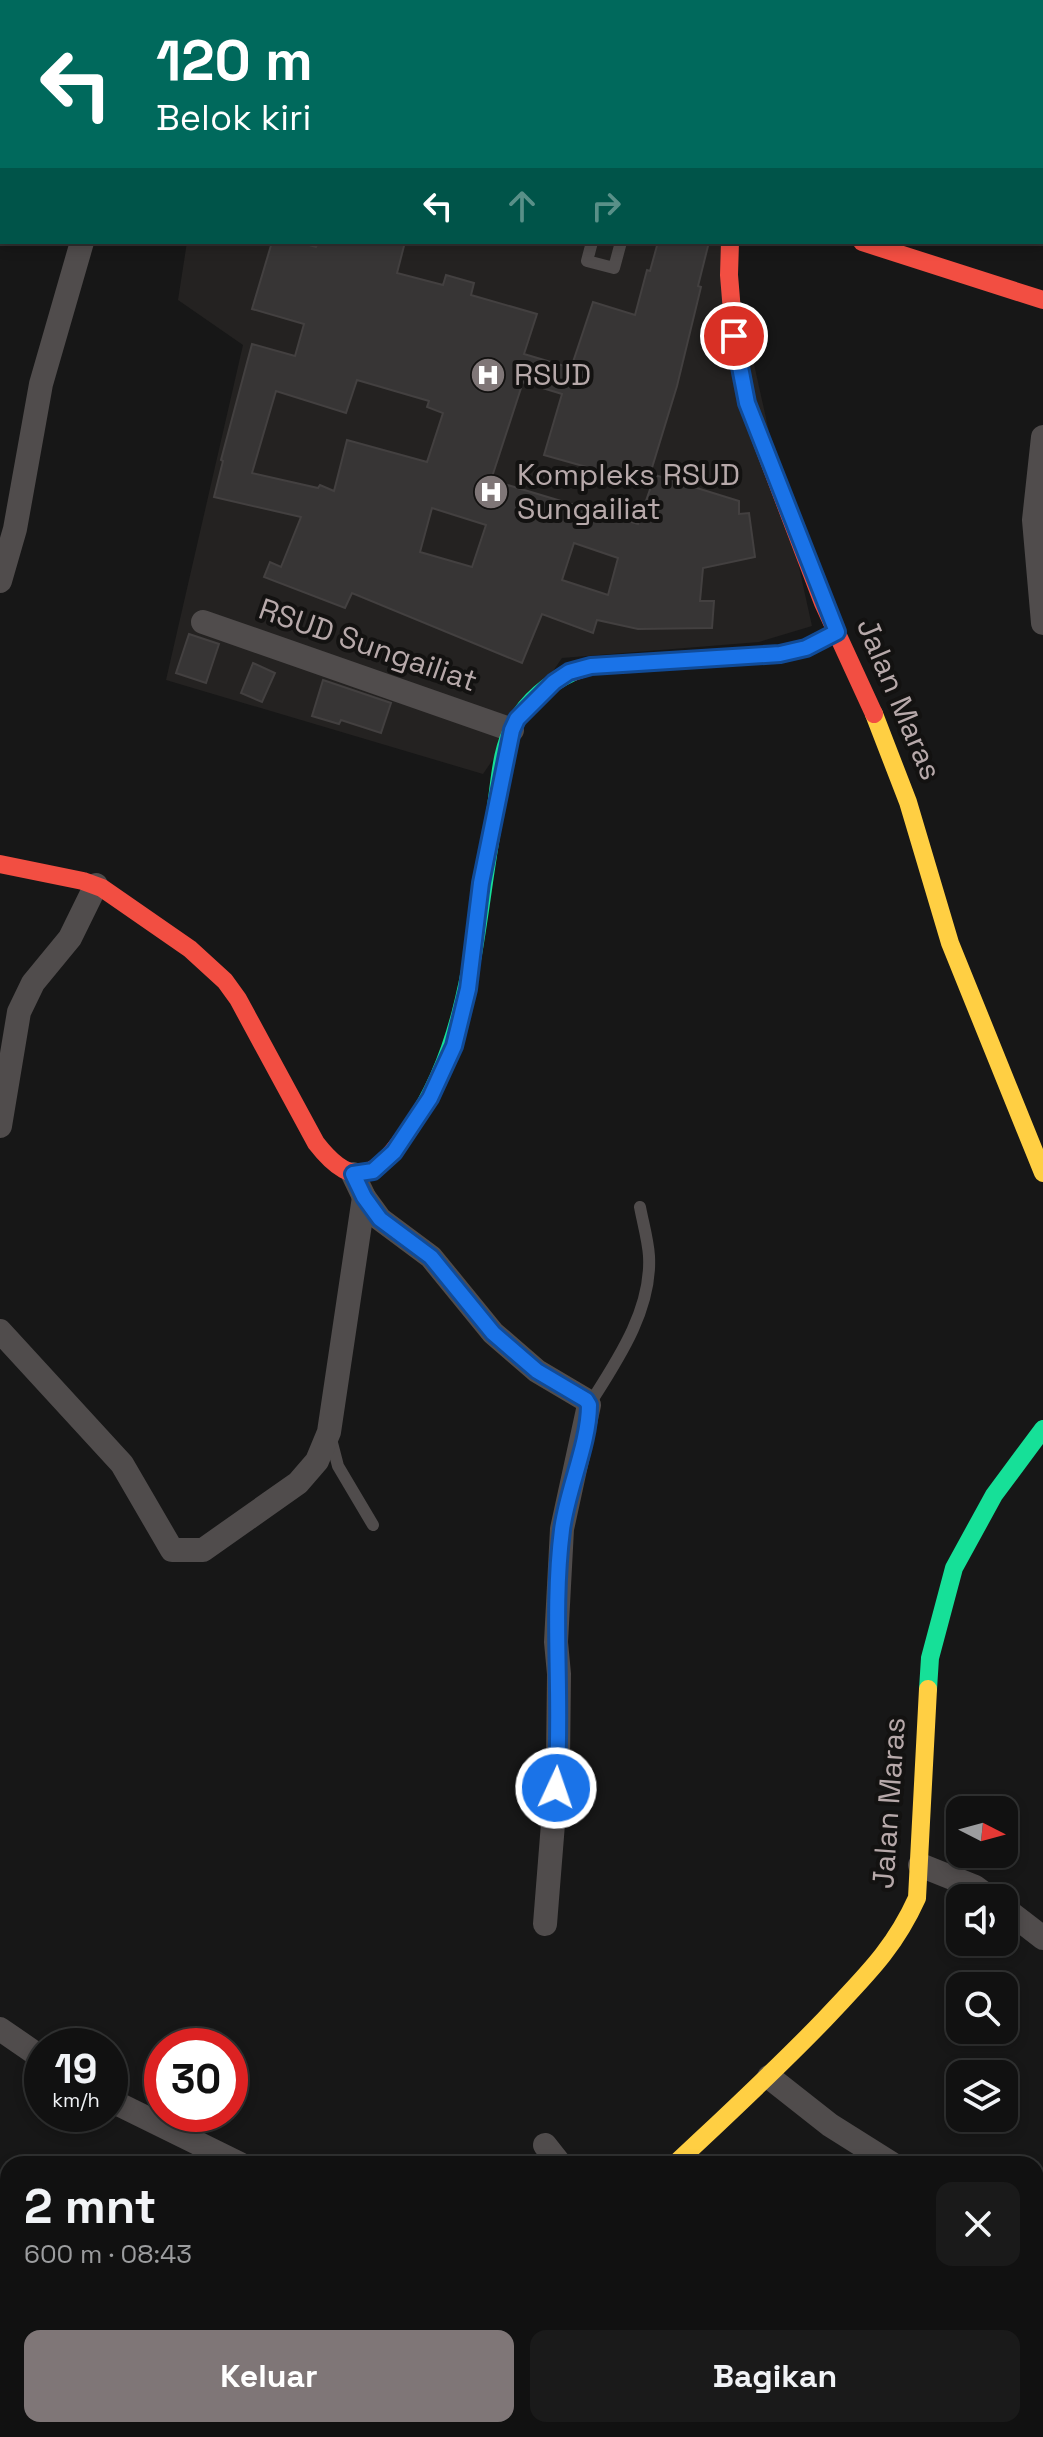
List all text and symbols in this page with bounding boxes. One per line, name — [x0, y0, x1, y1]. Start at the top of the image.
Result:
text: 120 m — [156, 25, 313, 96]
icon: left — [24, 32, 128, 136]
text: Belok kiri — [156, 95, 311, 141]
icon: left — [416, 184, 460, 228]
icon: ahead — [500, 184, 544, 228]
icon: right — [584, 184, 628, 228]
pin — [700, 302, 768, 370]
icon: arrive — [712, 314, 756, 358]
place label: RSUD — [514, 355, 591, 394]
hospital icon: RSUD — [469, 356, 507, 394]
place label: Kompleks RSUD Sungailiat — [517, 455, 740, 528]
hospital icon: Kompleks RSUD Sungailiat — [472, 473, 510, 511]
street label: RSUD Sungailiat — [254, 589, 483, 700]
street label: Jalan Maras — [848, 612, 951, 786]
street label: Jalan Maras — [863, 1716, 914, 1890]
position arrow — [514, 1746, 598, 1830]
north arrow — [946, 1796, 1018, 1868]
map controls — [946, 1796, 1018, 2132]
button: sound — [946, 1884, 1018, 1956]
button: search — [946, 1972, 1018, 2044]
speed limit sign: 30 — [144, 2028, 248, 2132]
text: 19 — [55, 2044, 97, 2095]
button: layers — [946, 2060, 1018, 2132]
text: km/h — [52, 2087, 100, 2113]
text: 2 mnt — [24, 2176, 156, 2237]
button: close — [936, 2182, 1020, 2266]
text: 600 m · 08:43 — [24, 2237, 192, 2271]
button: Keluar — [24, 2330, 514, 2422]
button: Bagikan — [530, 2330, 1020, 2422]

